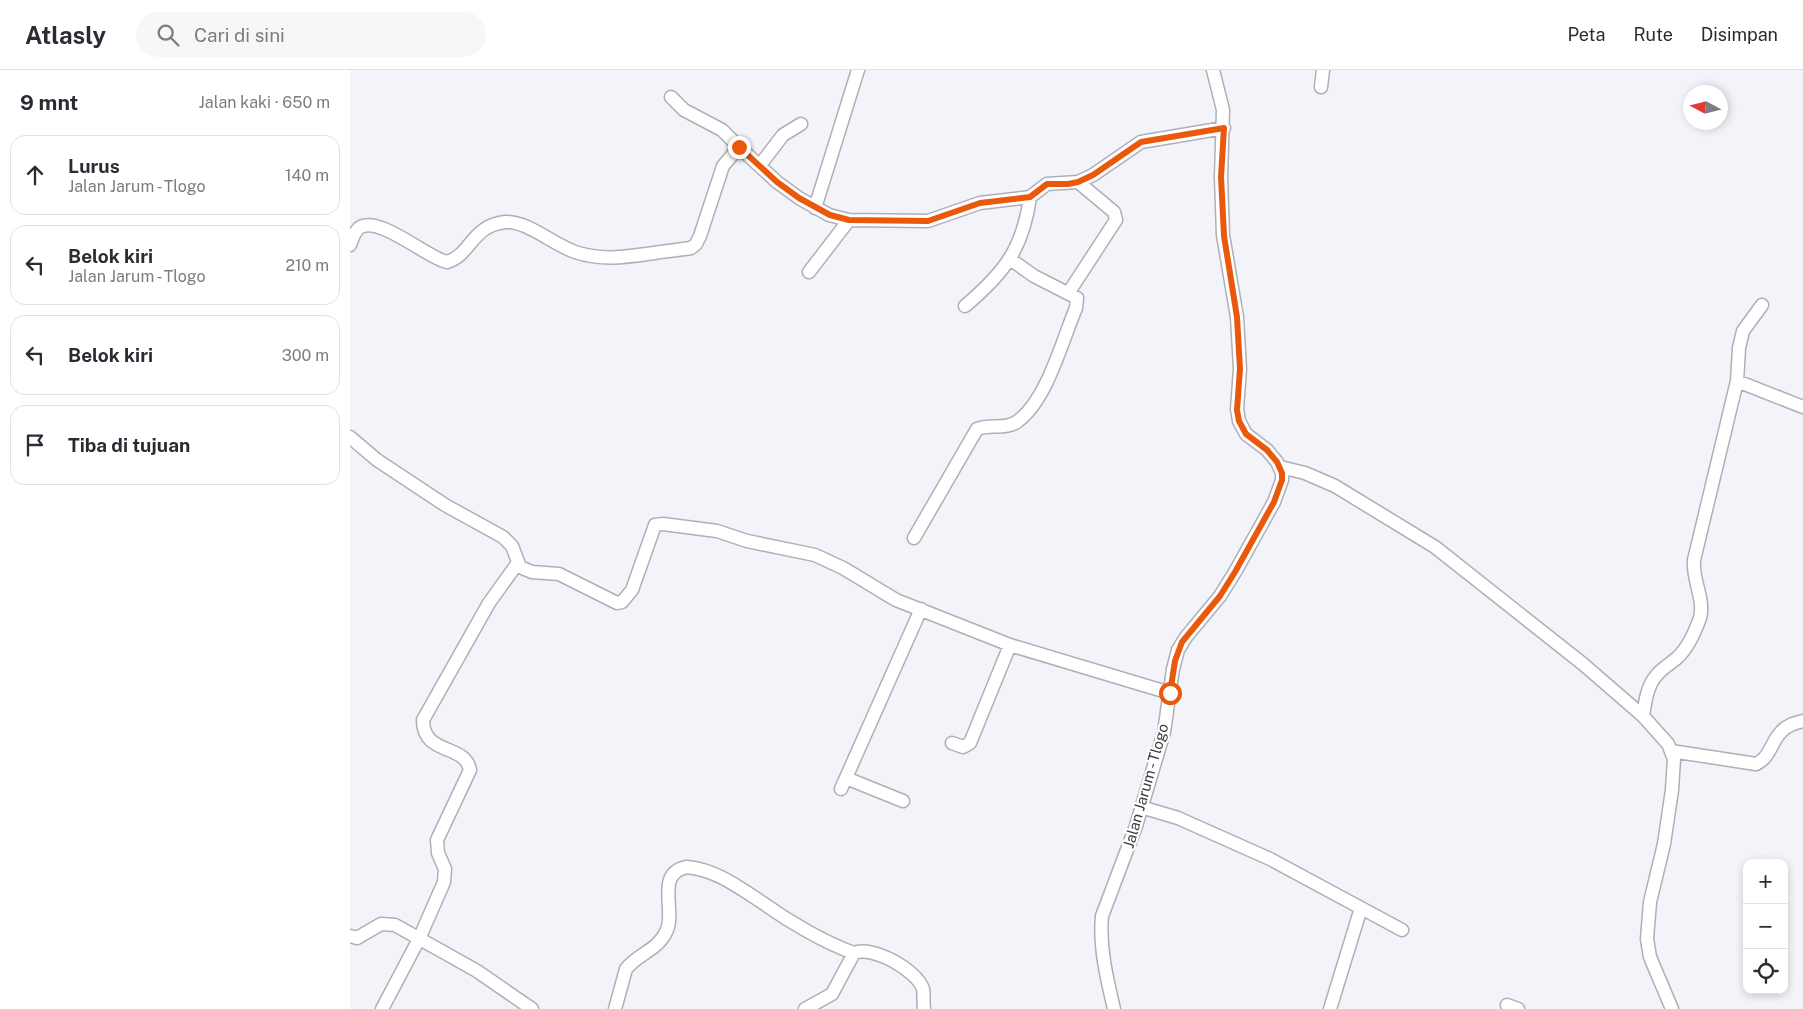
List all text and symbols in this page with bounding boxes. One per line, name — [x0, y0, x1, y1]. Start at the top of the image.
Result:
search box — [136, 12, 486, 57]
text: Atlasly — [25, 21, 106, 49]
icon: search — [154, 21, 182, 49]
text: Cari di sini — [194, 24, 285, 46]
text: Peta — [1567, 24, 1605, 45]
text: Rute — [1633, 24, 1673, 45]
text: Disimpan — [1701, 24, 1778, 45]
north arrow — [1683, 85, 1728, 130]
text: 9 mnt — [20, 90, 78, 115]
text: Jalan kaki · 650 m — [199, 93, 330, 112]
route end — [728, 136, 751, 159]
text: Lurus — [68, 155, 120, 177]
icon: ahead — [21, 161, 49, 189]
text: 140 m — [285, 166, 329, 185]
text: Jalan Jarum - Tlogo — [68, 177, 205, 196]
text: Belok kiri — [68, 245, 153, 267]
icon: left — [21, 251, 49, 279]
text: 210 m — [285, 256, 329, 275]
text: Jalan Jarum - Tlogo — [68, 267, 205, 286]
icon: left — [21, 341, 49, 369]
text: Belok kiri — [68, 344, 153, 366]
text: 300 m — [282, 346, 329, 365]
icon: arrive — [21, 431, 49, 459]
text: Tiba di tujuan — [68, 434, 190, 456]
route start — [1159, 682, 1182, 705]
street label: Jalan Jarum - Tlogo — [1120, 722, 1171, 850]
map controls — [1743, 859, 1788, 994]
button: + — [1743, 859, 1788, 904]
button: − — [1743, 904, 1788, 949]
button: locate — [1743, 949, 1788, 994]

